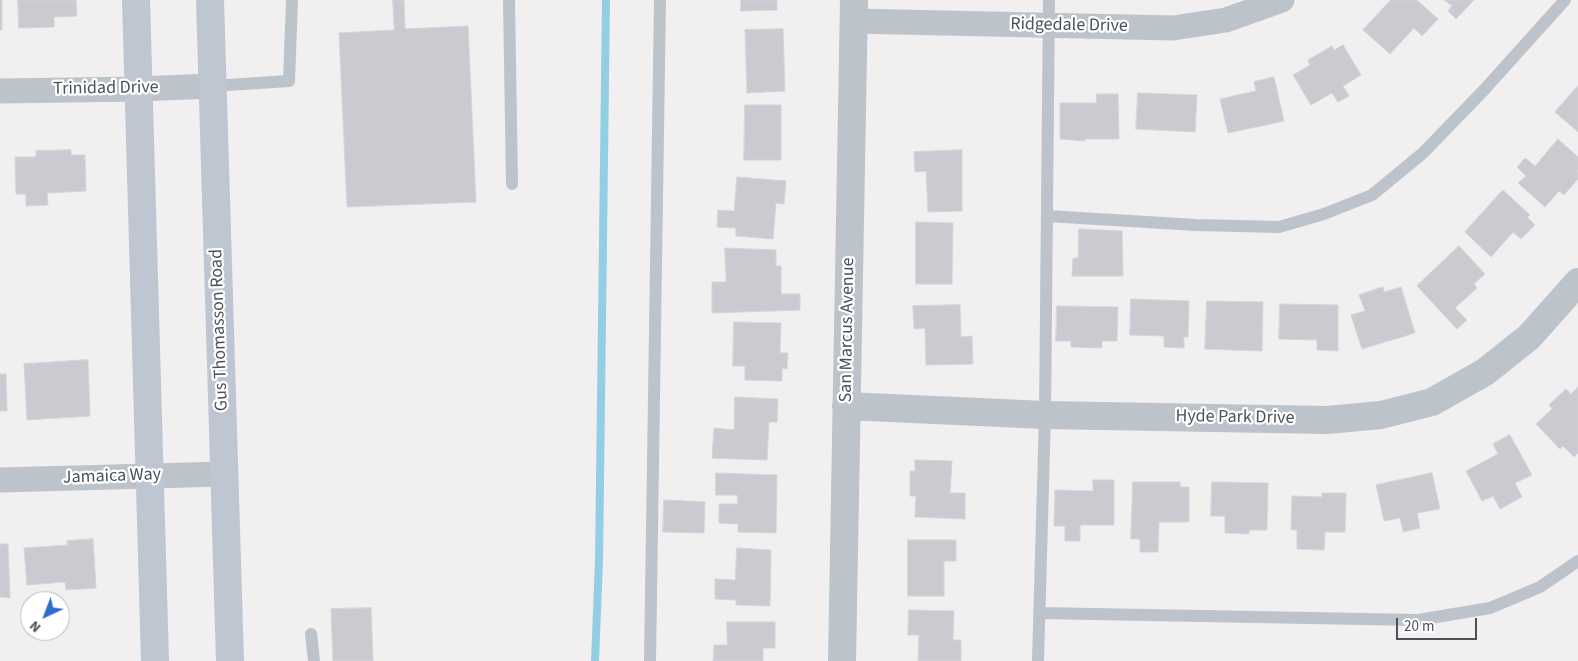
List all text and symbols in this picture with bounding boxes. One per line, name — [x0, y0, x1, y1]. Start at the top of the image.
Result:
street label: Ridgedale Drive — [1010, 14, 1128, 38]
street label: Trinidad Drive — [53, 77, 159, 101]
street label: Gus Thomasson Road — [206, 249, 234, 411]
street label: San Marcus Avenue — [836, 257, 860, 403]
street label: Hyde Park Drive — [1175, 406, 1295, 430]
street label: Jamaica Way — [63, 464, 161, 490]
north arrow — [20, 591, 70, 641]
scale bar — [1398, 608, 1479, 640]
text: N — [25, 616, 46, 637]
text: 20 m — [1404, 616, 1434, 637]

